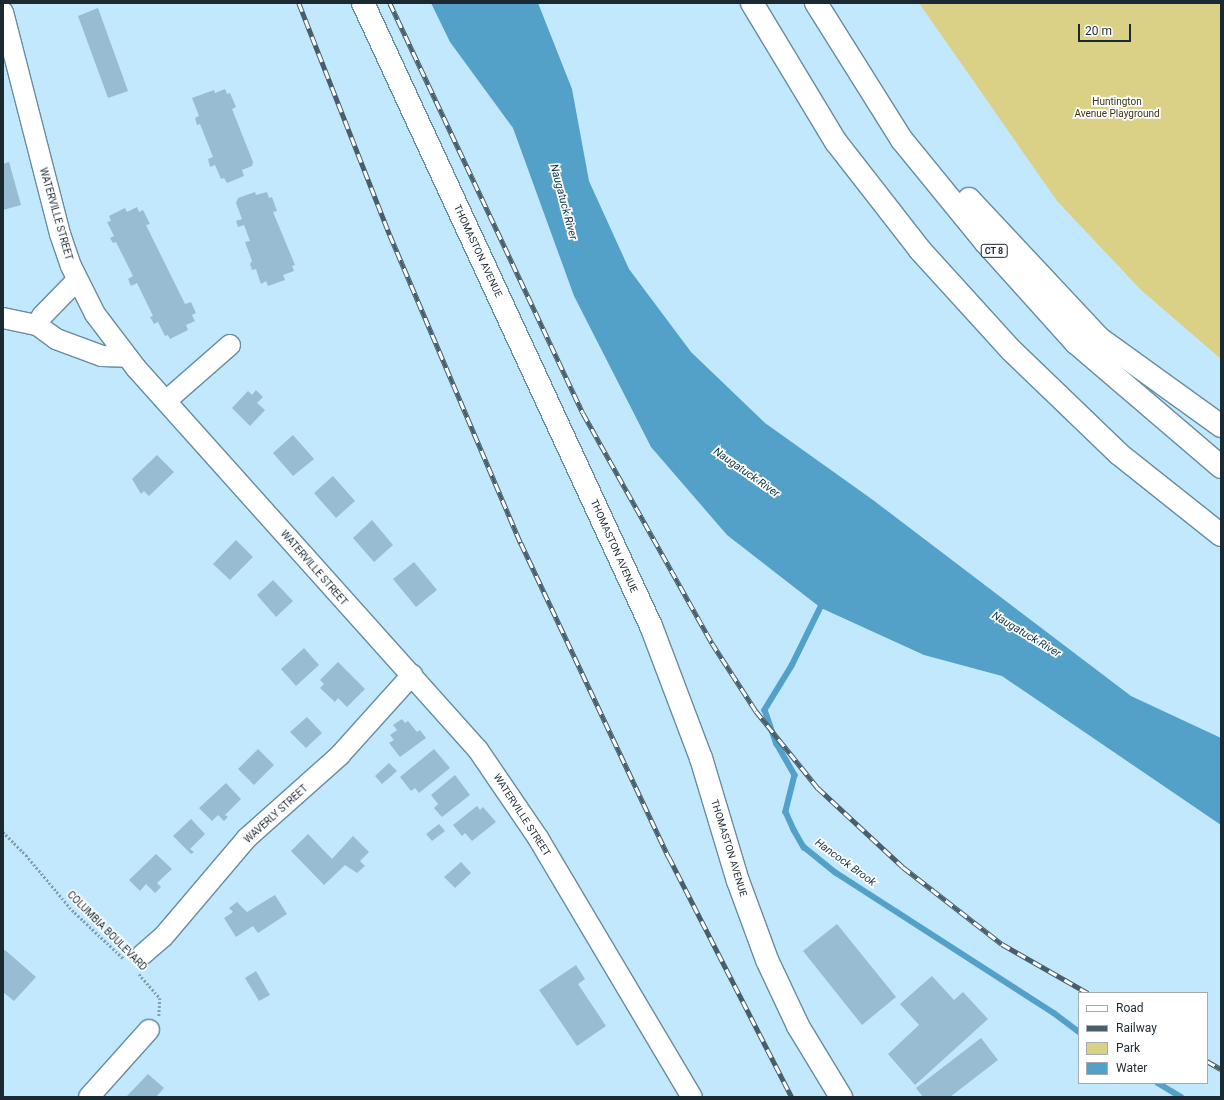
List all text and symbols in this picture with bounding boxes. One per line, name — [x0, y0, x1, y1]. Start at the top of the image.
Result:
scale bar — [1080, 16, 1133, 42]
text: 20 m — [1085, 24, 1112, 38]
park label: Huntington Avenue Playground — [1074, 95, 1160, 118]
water label: Naugatuck River — [547, 163, 579, 241]
street label: WATERVILLE STREET — [37, 166, 75, 262]
street label: THOMASTON AVENUE — [451, 203, 505, 299]
road number: CT 8 — [980, 244, 1008, 258]
water label: Naugatuck River — [710, 445, 782, 501]
street label: THOMASTON AVENUE — [588, 497, 640, 595]
street label: WATERVILLE STREET — [278, 528, 350, 608]
water label: Naugatuck River — [989, 609, 1063, 661]
street label: WATERVILLE STREET — [491, 772, 553, 858]
street label: WAVERLY STREET — [242, 782, 310, 846]
street label: THOMASTON AVENUE — [708, 798, 750, 898]
water label: Hancock Brook — [812, 836, 878, 890]
street label: COLUMBIA BOULEVARD — [65, 889, 149, 973]
legend — [1078, 992, 1208, 1084]
text: Road — [1116, 1001, 1144, 1015]
text: Railway — [1116, 1021, 1157, 1035]
text: Park — [1116, 1041, 1140, 1055]
text: Water — [1116, 1061, 1147, 1075]

